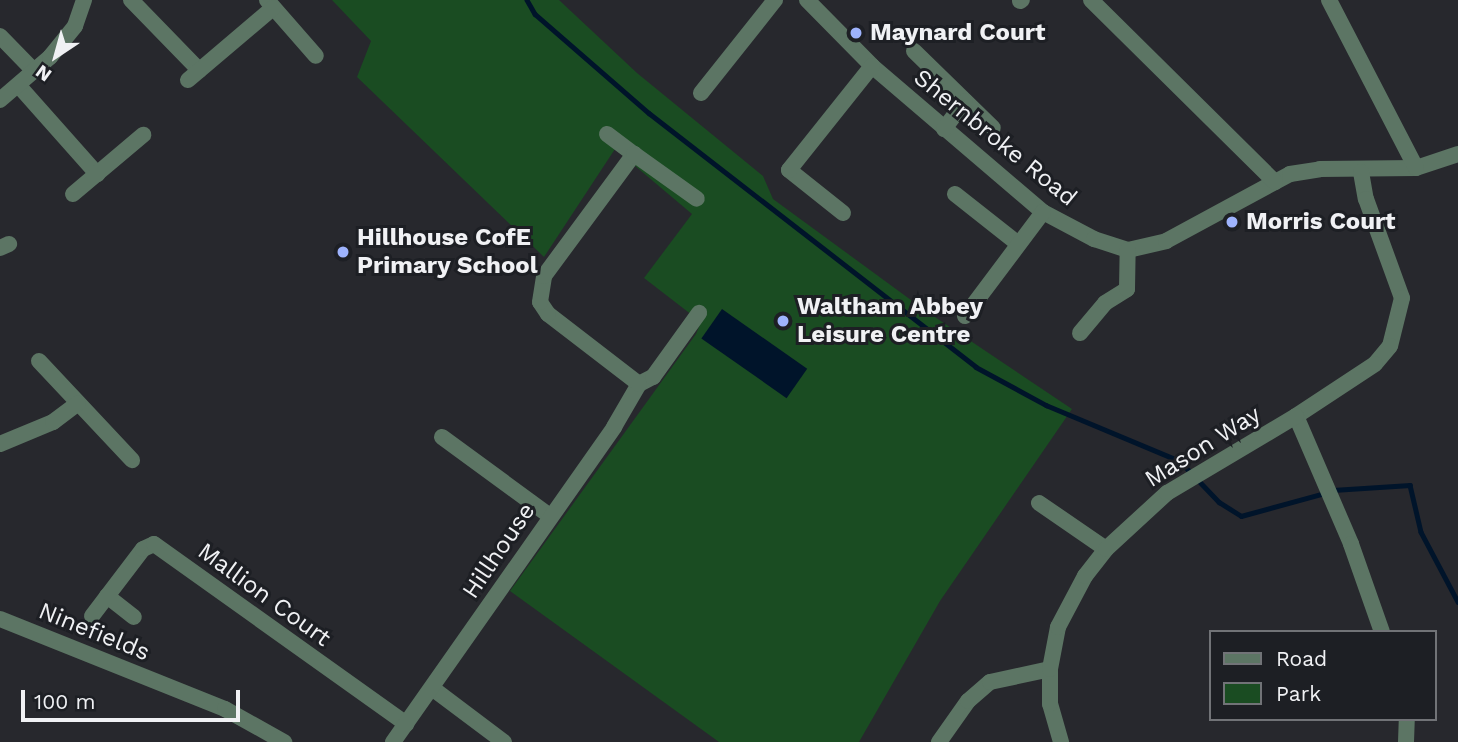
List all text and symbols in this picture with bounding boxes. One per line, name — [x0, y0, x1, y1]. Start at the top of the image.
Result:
place label: Maynard Court — [870, 19, 1045, 47]
north arrow — [21, 21, 91, 91]
marker: Maynard Court — [848, 25, 864, 41]
text: N — [31, 60, 56, 87]
street label: Shernbroke Road — [908, 63, 1082, 213]
place label: Morris Court — [1246, 208, 1396, 236]
marker: Morris Court — [1224, 214, 1240, 230]
place label: Hillhouse CofE Primary School — [357, 224, 538, 280]
marker: Hillhouse CofE Primary School — [335, 244, 351, 260]
place label: Waltham Abbey Leisure Centre — [797, 293, 984, 349]
marker: Waltham Abbey Leisure Centre — [775, 313, 791, 329]
street label: Mason Way — [1140, 400, 1266, 494]
street label: Hillhouse — [457, 498, 541, 604]
street label: Mallion Court — [192, 537, 336, 653]
street label: Ninefields — [34, 597, 154, 667]
legend — [1210, 630, 1437, 721]
text: Road — [1276, 646, 1327, 671]
scale bar — [24, 676, 243, 720]
text: Park — [1276, 681, 1321, 706]
text: 100 m — [34, 689, 96, 714]

